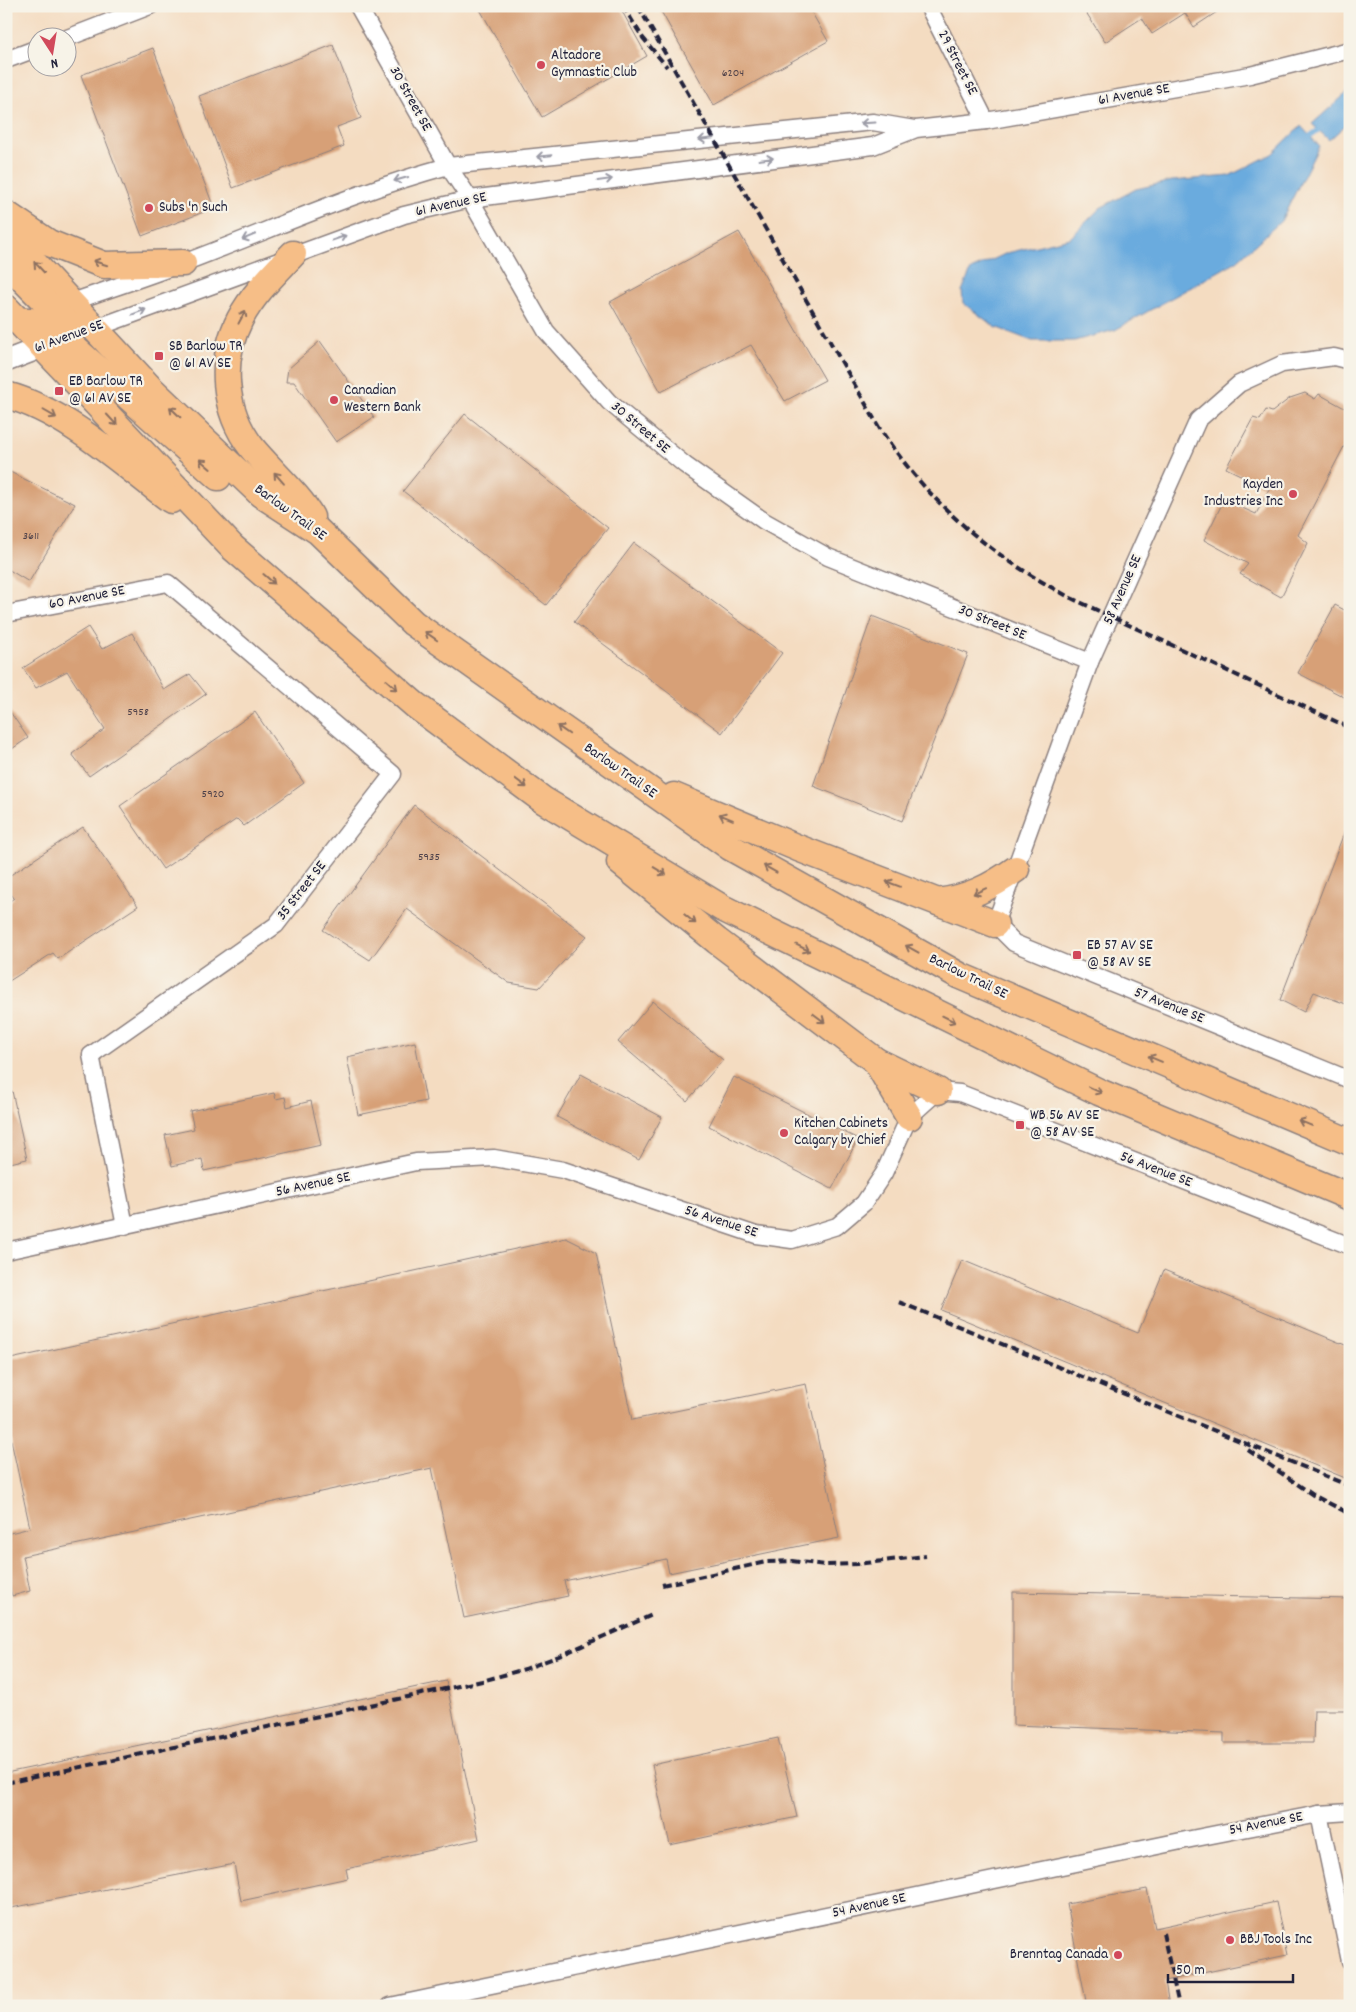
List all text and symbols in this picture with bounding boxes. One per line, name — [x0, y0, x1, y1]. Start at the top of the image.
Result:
street label: 29 Street SE — [931, 27, 983, 99]
north arrow — [28, 28, 78, 78]
place label: Altadore Gymnastic Club — [551, 45, 637, 84]
text: N — [49, 52, 60, 73]
marker: Altadore Gymnastic Club — [535, 59, 547, 71]
street label: 30 Street SE — [383, 62, 437, 136]
house number: 6204 — [722, 65, 744, 82]
street label: 61 Avenue SE — [1097, 78, 1172, 112]
one-way arrow — [860, 119, 876, 128]
one-way arrow — [698, 135, 714, 144]
one-way arrow — [537, 151, 553, 161]
one-way arrow — [757, 154, 773, 164]
one-way arrow — [393, 175, 409, 185]
one-way arrow — [596, 175, 612, 185]
street label: 61 Avenue SE — [414, 187, 489, 223]
place label: Subs 'n Such — [159, 197, 228, 219]
marker: Subs 'n Such — [143, 202, 155, 214]
one-way arrow — [242, 233, 257, 242]
one-way arrow — [331, 233, 346, 242]
one-way arrow — [92, 257, 108, 267]
one-way arrow — [33, 261, 45, 274]
one-way arrow — [131, 307, 146, 316]
one-way arrow — [237, 310, 247, 325]
street label: 61 Avenue SE — [31, 314, 107, 360]
place label: SB Barlow TR @ 61 AV SE — [169, 336, 243, 375]
marker: SB Barlow TR @ 61 AV SE — [153, 350, 165, 362]
place label: EB Barlow TR @ 61 AV SE — [69, 371, 143, 410]
place label: Canadian Western Bank — [344, 380, 421, 419]
marker: EB Barlow TR @ 61 AV SE — [53, 385, 65, 397]
marker: Canadian Western Bank — [328, 394, 340, 406]
street label: 30 Street SE — [606, 397, 675, 460]
one-way arrow — [169, 406, 182, 418]
one-way arrow — [43, 410, 57, 420]
one-way arrow — [106, 414, 118, 427]
one-way arrow — [198, 459, 211, 470]
one-way arrow — [273, 472, 284, 485]
place label: Kayden Industries Inc — [1204, 474, 1283, 513]
street label: Barlow Trail SE — [249, 479, 331, 547]
marker: Kayden Industries Inc — [1287, 488, 1299, 500]
house number: 3611 — [23, 528, 39, 545]
street label: 58 Avenue SE — [1098, 551, 1148, 628]
one-way arrow — [262, 573, 275, 584]
street label: 60 Avenue SE — [47, 580, 127, 616]
street label: 30 Street SE — [955, 599, 1029, 647]
one-way arrow — [424, 631, 438, 641]
one-way arrow — [385, 679, 398, 690]
house number: 5958 — [127, 704, 149, 721]
one-way arrow — [557, 725, 570, 736]
street label: Barlow Trail SE — [579, 738, 661, 804]
one-way arrow — [514, 778, 527, 789]
house number: 5920 — [202, 786, 224, 803]
one-way arrow — [719, 811, 734, 821]
house number: 5935 — [418, 849, 440, 866]
street label: 35 Street SE — [272, 856, 332, 925]
one-way arrow — [764, 864, 778, 874]
one-way arrow — [652, 866, 666, 876]
one-way arrow — [886, 879, 901, 888]
one-way arrow — [973, 887, 988, 897]
one-way arrow — [683, 914, 696, 925]
place label: EB 57 AV SE @ 58 AV SE — [1087, 935, 1153, 974]
one-way arrow — [905, 943, 919, 953]
one-way arrow — [795, 944, 810, 953]
street label: Barlow Trail SE — [925, 949, 1011, 1006]
marker: EB 57 AV SE @ 58 AV SE — [1071, 949, 1083, 961]
street label: 57 Avenue SE — [1131, 982, 1208, 1030]
one-way arrow — [812, 1013, 826, 1023]
one-way arrow — [941, 1015, 956, 1024]
one-way arrow — [1148, 1054, 1163, 1064]
one-way arrow — [1087, 1086, 1102, 1096]
place label: WB 56 AV SE @ 58 AV SE — [1030, 1105, 1099, 1144]
place label: Kitchen Cabinets Calgary by Chief — [794, 1113, 888, 1152]
one-way arrow — [1298, 1117, 1313, 1127]
marker: WB 56 AV SE @ 58 AV SE — [1014, 1119, 1026, 1131]
marker: Kitchen Cabinets Calgary by Chief — [778, 1127, 790, 1139]
street label: 56 Avenue SE — [1117, 1146, 1195, 1194]
street label: 56 Avenue SE — [274, 1166, 352, 1204]
street label: 56 Avenue SE — [682, 1200, 761, 1244]
street label: 54 Avenue SE — [1227, 1806, 1305, 1842]
street label: 54 Avenue SE — [830, 1887, 908, 1925]
place label: BBJ Tools Inc — [1240, 1929, 1312, 1951]
marker: BBJ Tools Inc — [1224, 1934, 1236, 1946]
place label: Brenntag Canada — [1010, 1944, 1109, 1966]
marker: Brenntag Canada — [1112, 1949, 1124, 1961]
scale bar — [1168, 1952, 1294, 1984]
text: 50 m — [1176, 1960, 1205, 1982]

